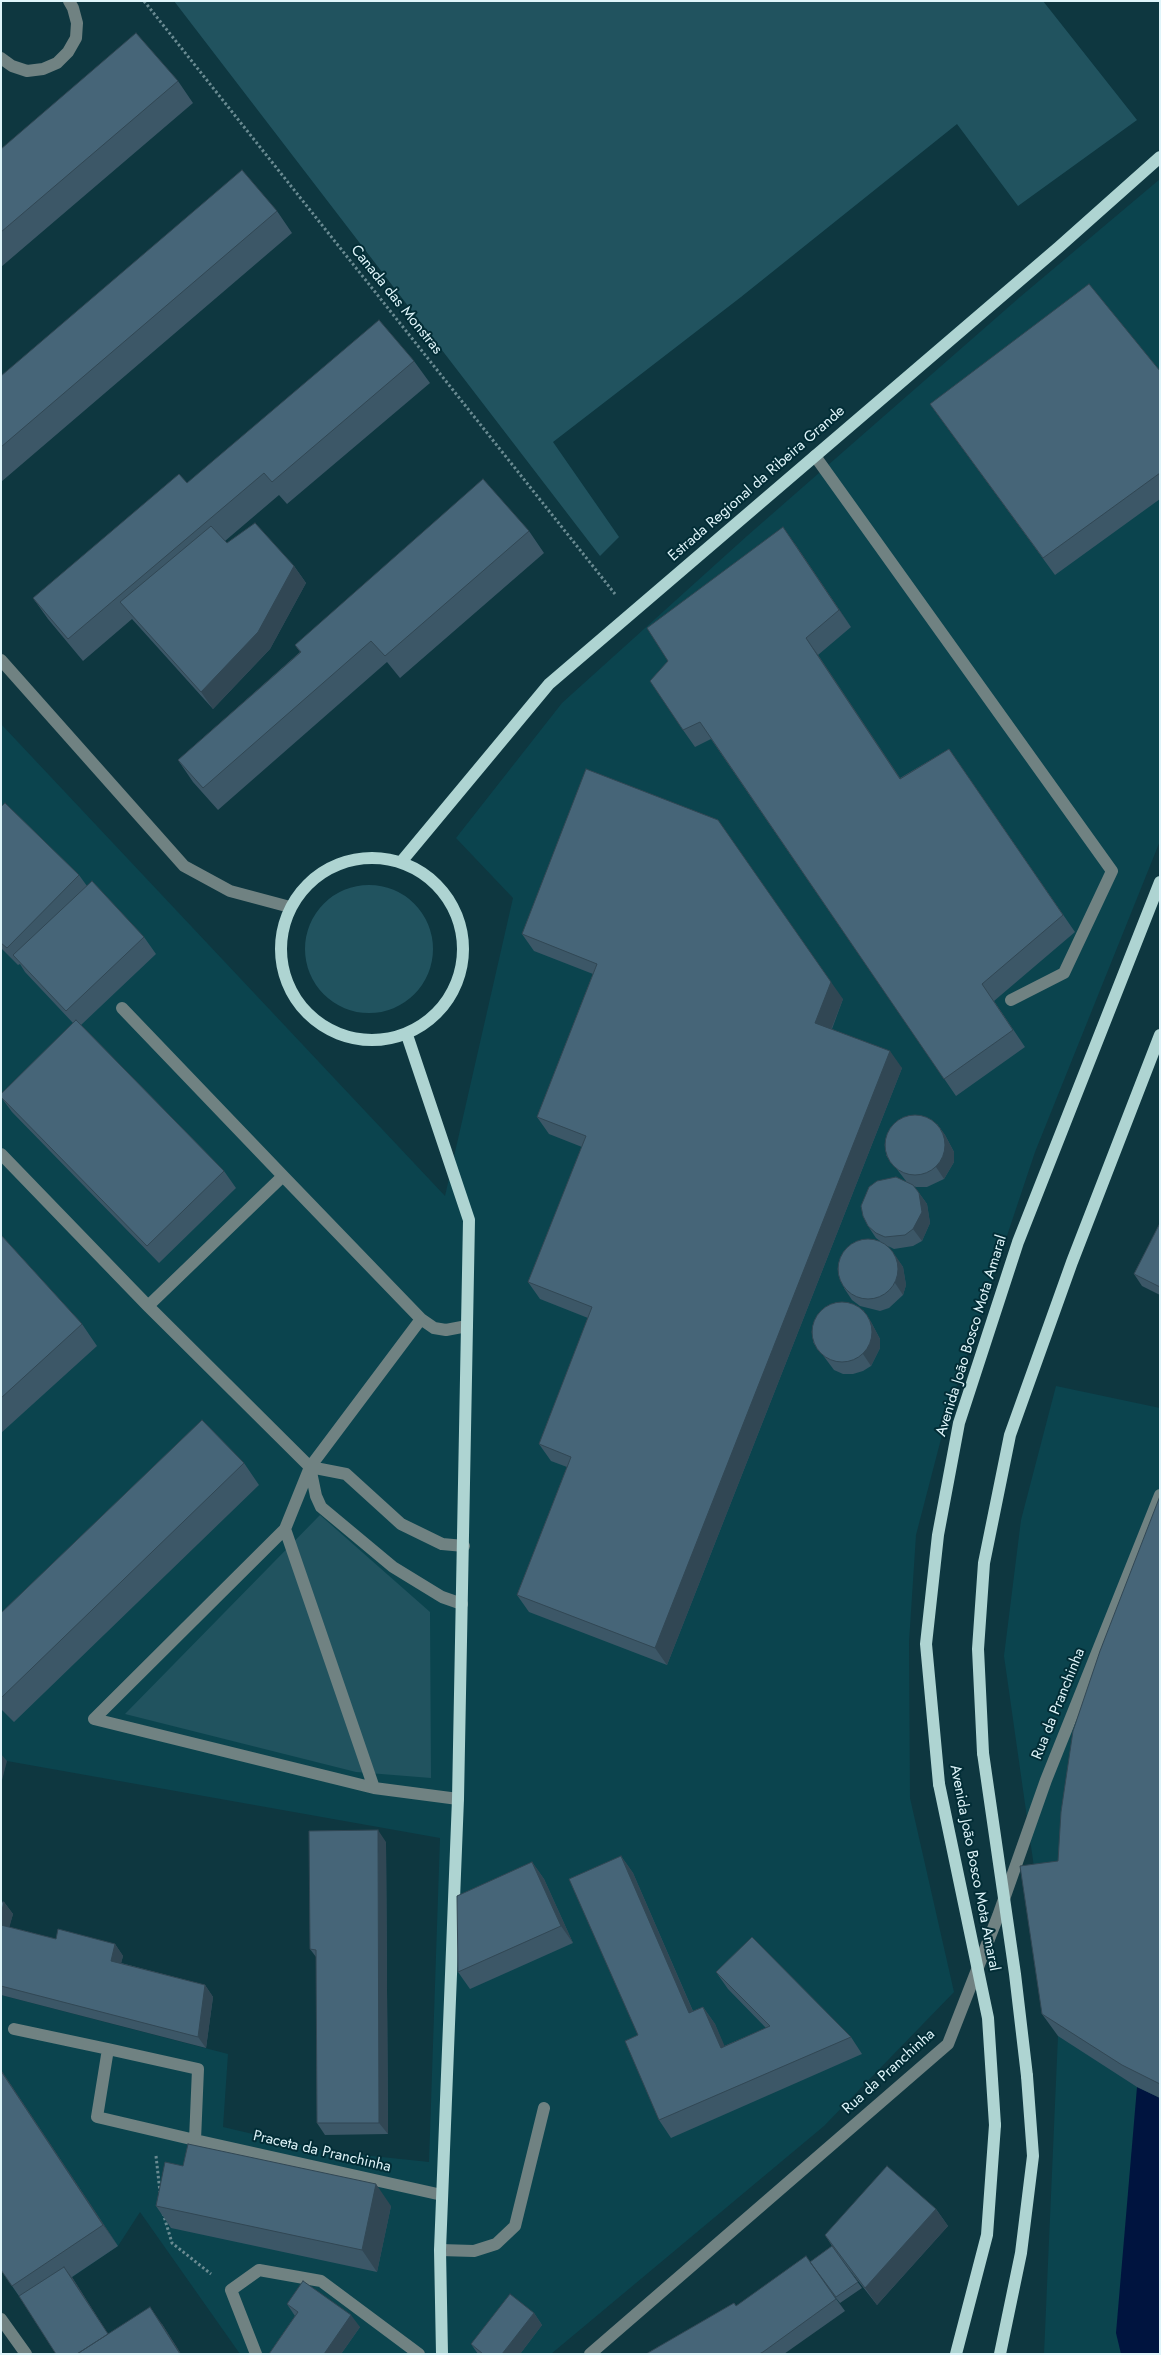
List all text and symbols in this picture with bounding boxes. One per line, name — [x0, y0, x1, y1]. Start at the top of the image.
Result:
street label: Canada das Monstras — [346, 242, 446, 358]
street label: Estrada Regional da Ribeira Grande — [665, 402, 849, 566]
street label: Avenida João Bosco Mota Amaral — [933, 1233, 1011, 1439]
street label: Rua da Pranchinha — [1028, 1646, 1090, 1762]
street label: Avenida João Bosco Mota Amaral — [945, 1763, 1003, 1973]
street label: Rua da Pranchinha — [839, 2026, 939, 2118]
street label: Praceta da Pranchinha — [251, 2127, 393, 2177]

